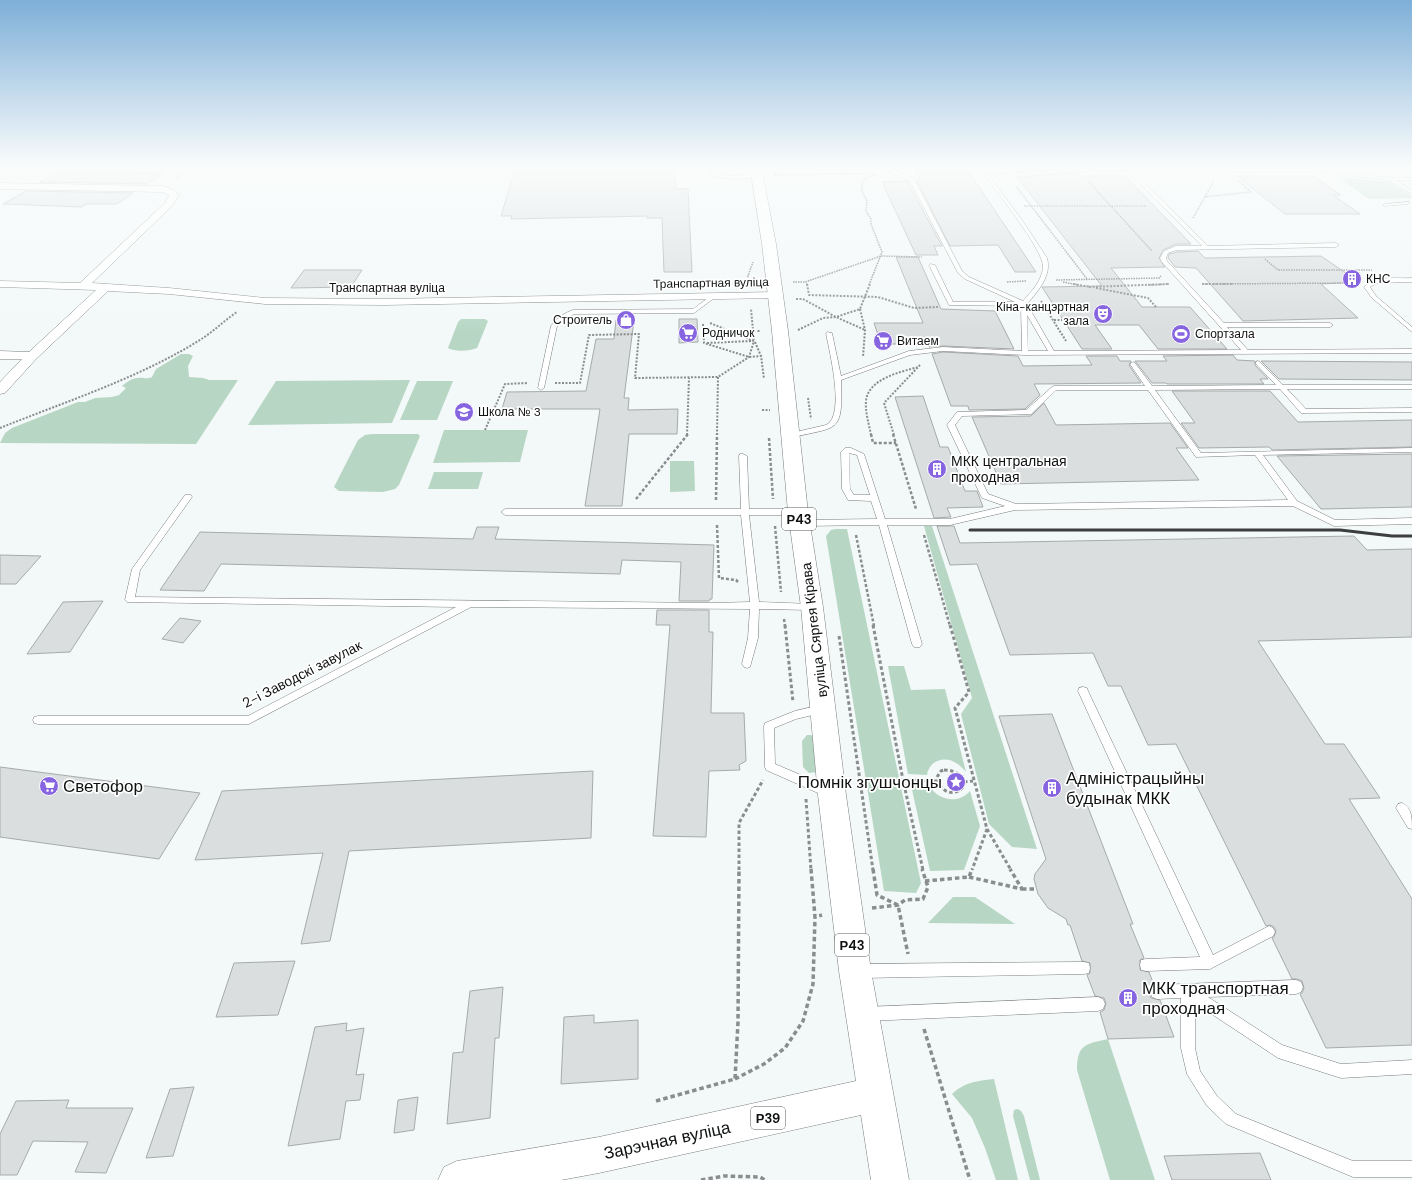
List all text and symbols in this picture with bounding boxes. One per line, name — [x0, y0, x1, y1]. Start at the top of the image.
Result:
building icon: КНС — [1341, 268, 1363, 290]
place label: КНС — [1366, 271, 1391, 287]
street label: Транспартная вуліца — [653, 274, 769, 292]
street label: Транспартная вуліца — [329, 280, 445, 296]
place label: Кіна-канцэртная зала — [996, 299, 1089, 329]
theatre icon: Кіна-канцэртная зала — [1092, 303, 1114, 325]
shop icon: Строитель — [615, 309, 637, 331]
place label: Строитель — [553, 312, 612, 328]
supermarket icon: Родничок — [677, 322, 699, 344]
sports icon: Спортзала — [1170, 323, 1192, 345]
place label: Родничок — [702, 325, 755, 341]
place label: Спортзала — [1195, 326, 1255, 342]
supermarket icon: Витаем — [872, 330, 894, 352]
place label: Витаем — [897, 333, 939, 349]
school or university icon: Школа № 3 — [453, 401, 475, 423]
place label: Школа № 3 — [478, 404, 541, 420]
place label: МКК центральная проходная — [951, 452, 1067, 486]
building icon: МКК центральная проходная — [926, 458, 948, 480]
road number: Р43 — [782, 508, 816, 530]
street label: вуліца Сяргея Кірава — [797, 561, 831, 699]
street label: 2-і Заводскі завулак — [239, 636, 366, 712]
place label: Адміністрацыйны будынак МКК — [1066, 767, 1204, 809]
place label: Помнік згушчонцы — [798, 771, 942, 793]
place icon: Помнік згушчонцы — [945, 771, 967, 793]
supermarket icon: Светофор — [38, 775, 60, 797]
place label: Светофор — [63, 775, 143, 797]
building icon: Адміністрацыйны будынак МКК — [1041, 777, 1063, 799]
road number: Р43 — [835, 934, 869, 956]
place label: МКК транспортная проходная — [1142, 977, 1289, 1019]
building icon: МКК транспортная проходная — [1117, 987, 1139, 1009]
road number: Р39 — [751, 1107, 785, 1129]
street label: Зарэчная вуліца — [602, 1116, 733, 1164]

